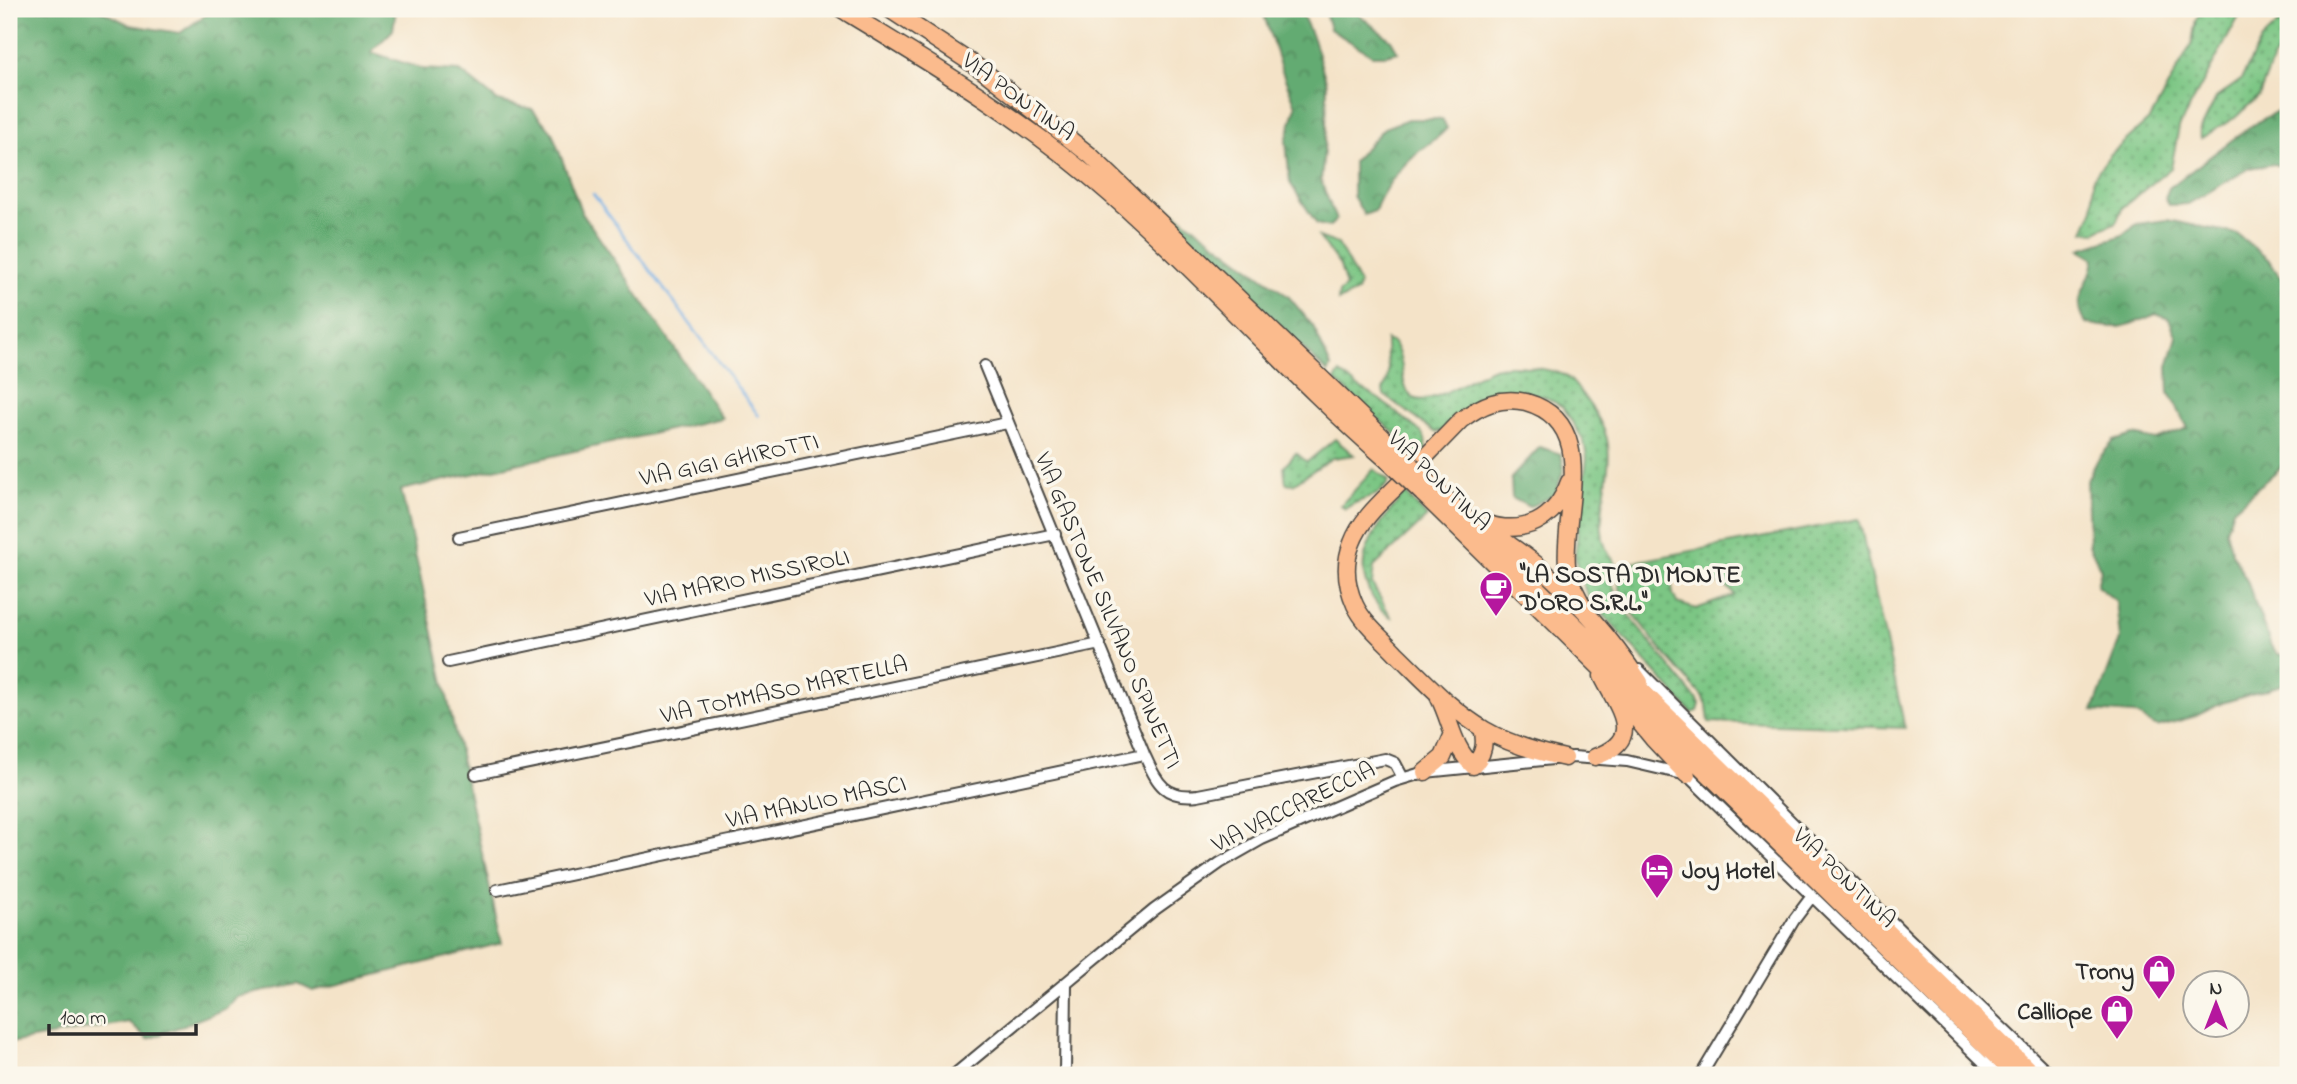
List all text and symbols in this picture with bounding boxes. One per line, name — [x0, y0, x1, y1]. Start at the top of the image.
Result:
street label: VIA PONTINA — [953, 44, 1081, 151]
street label: VIA PONTINA — [1378, 422, 1498, 540]
street label: VIA GIGI GHIROTTI — [636, 425, 822, 498]
street label: VIA GASTONE SILVANO SPINETTI — [1024, 446, 1189, 775]
street label: VIA MARIO MISSIROLI — [641, 541, 853, 618]
place label: "LA SOSTA DI MONTE D'ORO S.R.L." — [1519, 559, 1741, 622]
cafe icon: "LA SOSTA DI MONTE D'ORO S.R.L." — [1477, 569, 1515, 618]
street label: VIA TOMMASO MARTELLA — [657, 648, 911, 735]
street label: VIA VACCARECCIA — [1206, 753, 1382, 863]
street label: VIA MANLIO MASCI — [722, 767, 910, 840]
street label: VIA PONTINA — [1783, 819, 1903, 937]
hotel icon: Joy Hotel — [1638, 851, 1676, 900]
place label: Joy Hotel — [1682, 855, 1775, 891]
shop icon: Trony — [2140, 952, 2178, 1001]
place label: Trony — [2075, 956, 2134, 992]
north arrow — [2182, 968, 2252, 1038]
text: N — [2210, 976, 2223, 1003]
shop icon: Calliope — [2098, 992, 2136, 1041]
scale bar — [49, 993, 196, 1037]
place label: Calliope — [2017, 996, 2093, 1031]
text: 100 m — [60, 1004, 106, 1034]

